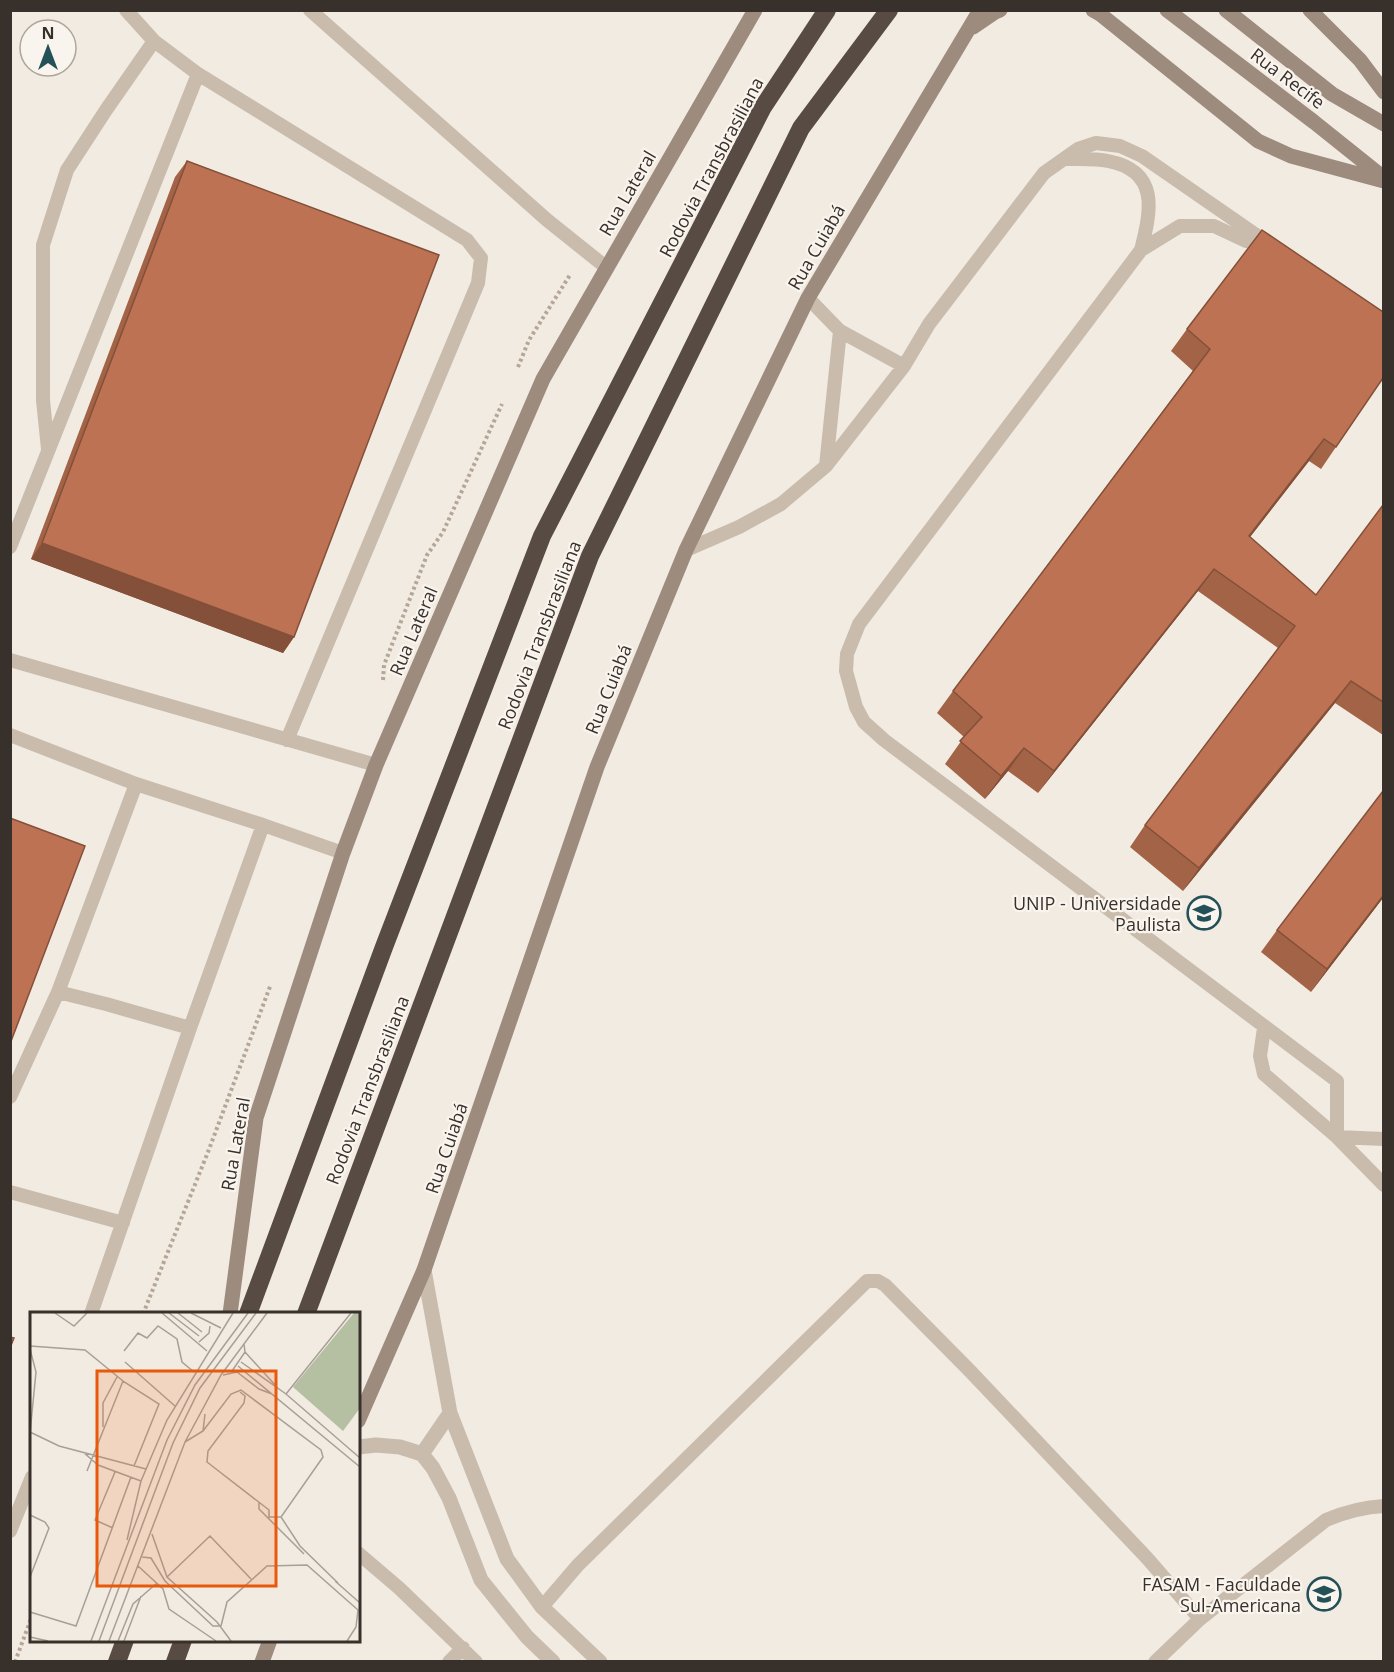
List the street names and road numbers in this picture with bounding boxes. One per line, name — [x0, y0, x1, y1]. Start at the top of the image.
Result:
street label: Rua Recife — [1246, 42, 1330, 114]
street label: Rodovia Transbrasiliana — [653, 73, 769, 261]
street label: Rua Lateral — [593, 146, 661, 240]
street label: Rua Cuiabá — [782, 200, 850, 294]
street label: Rodovia Transbrasiliana — [492, 537, 586, 733]
street label: Rua Lateral — [383, 583, 443, 679]
street label: Rua Cuiabá — [579, 641, 637, 737]
street label: Rodovia Transbrasiliana — [320, 992, 414, 1188]
street label: Rua Lateral — [215, 1095, 255, 1193]
street label: Rua Cuiabá — [419, 1099, 473, 1197]

